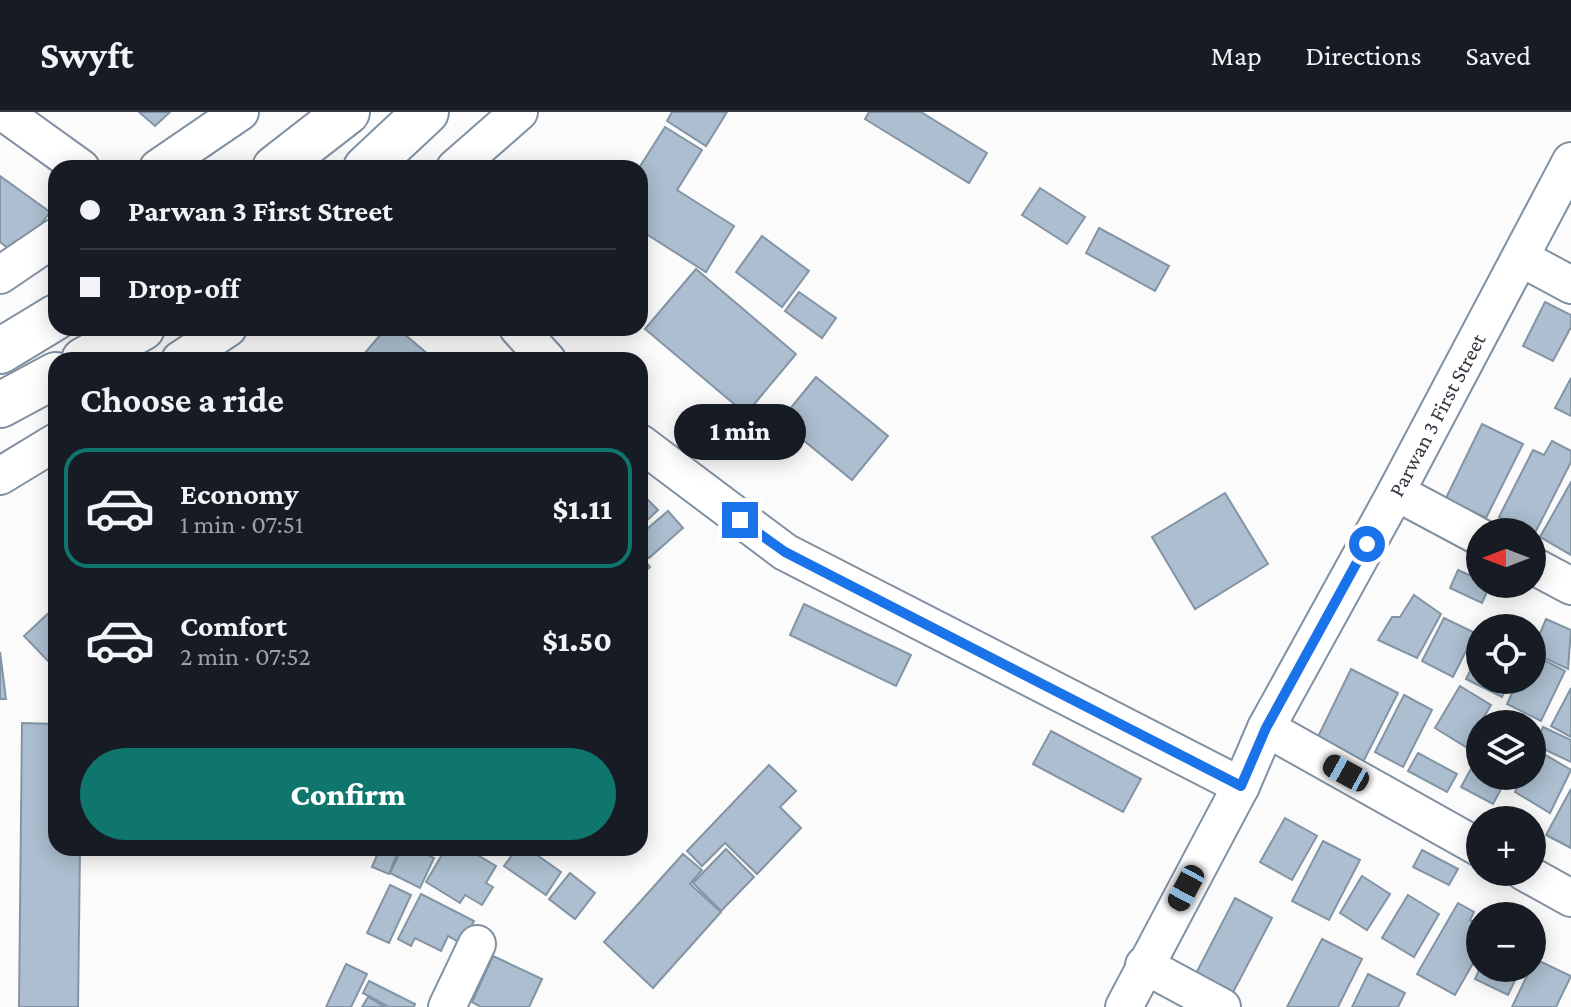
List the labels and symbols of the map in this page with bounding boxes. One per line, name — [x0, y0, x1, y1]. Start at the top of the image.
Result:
street label: Parwan 3 First Street — [1383, 329, 1491, 501]
callout: 1 min — [674, 404, 806, 460]
route end — [722, 502, 758, 538]
north arrow — [1466, 518, 1546, 598]
route start — [1349, 526, 1385, 562]
car — [1319, 751, 1373, 795]
car — [1164, 861, 1208, 915]

